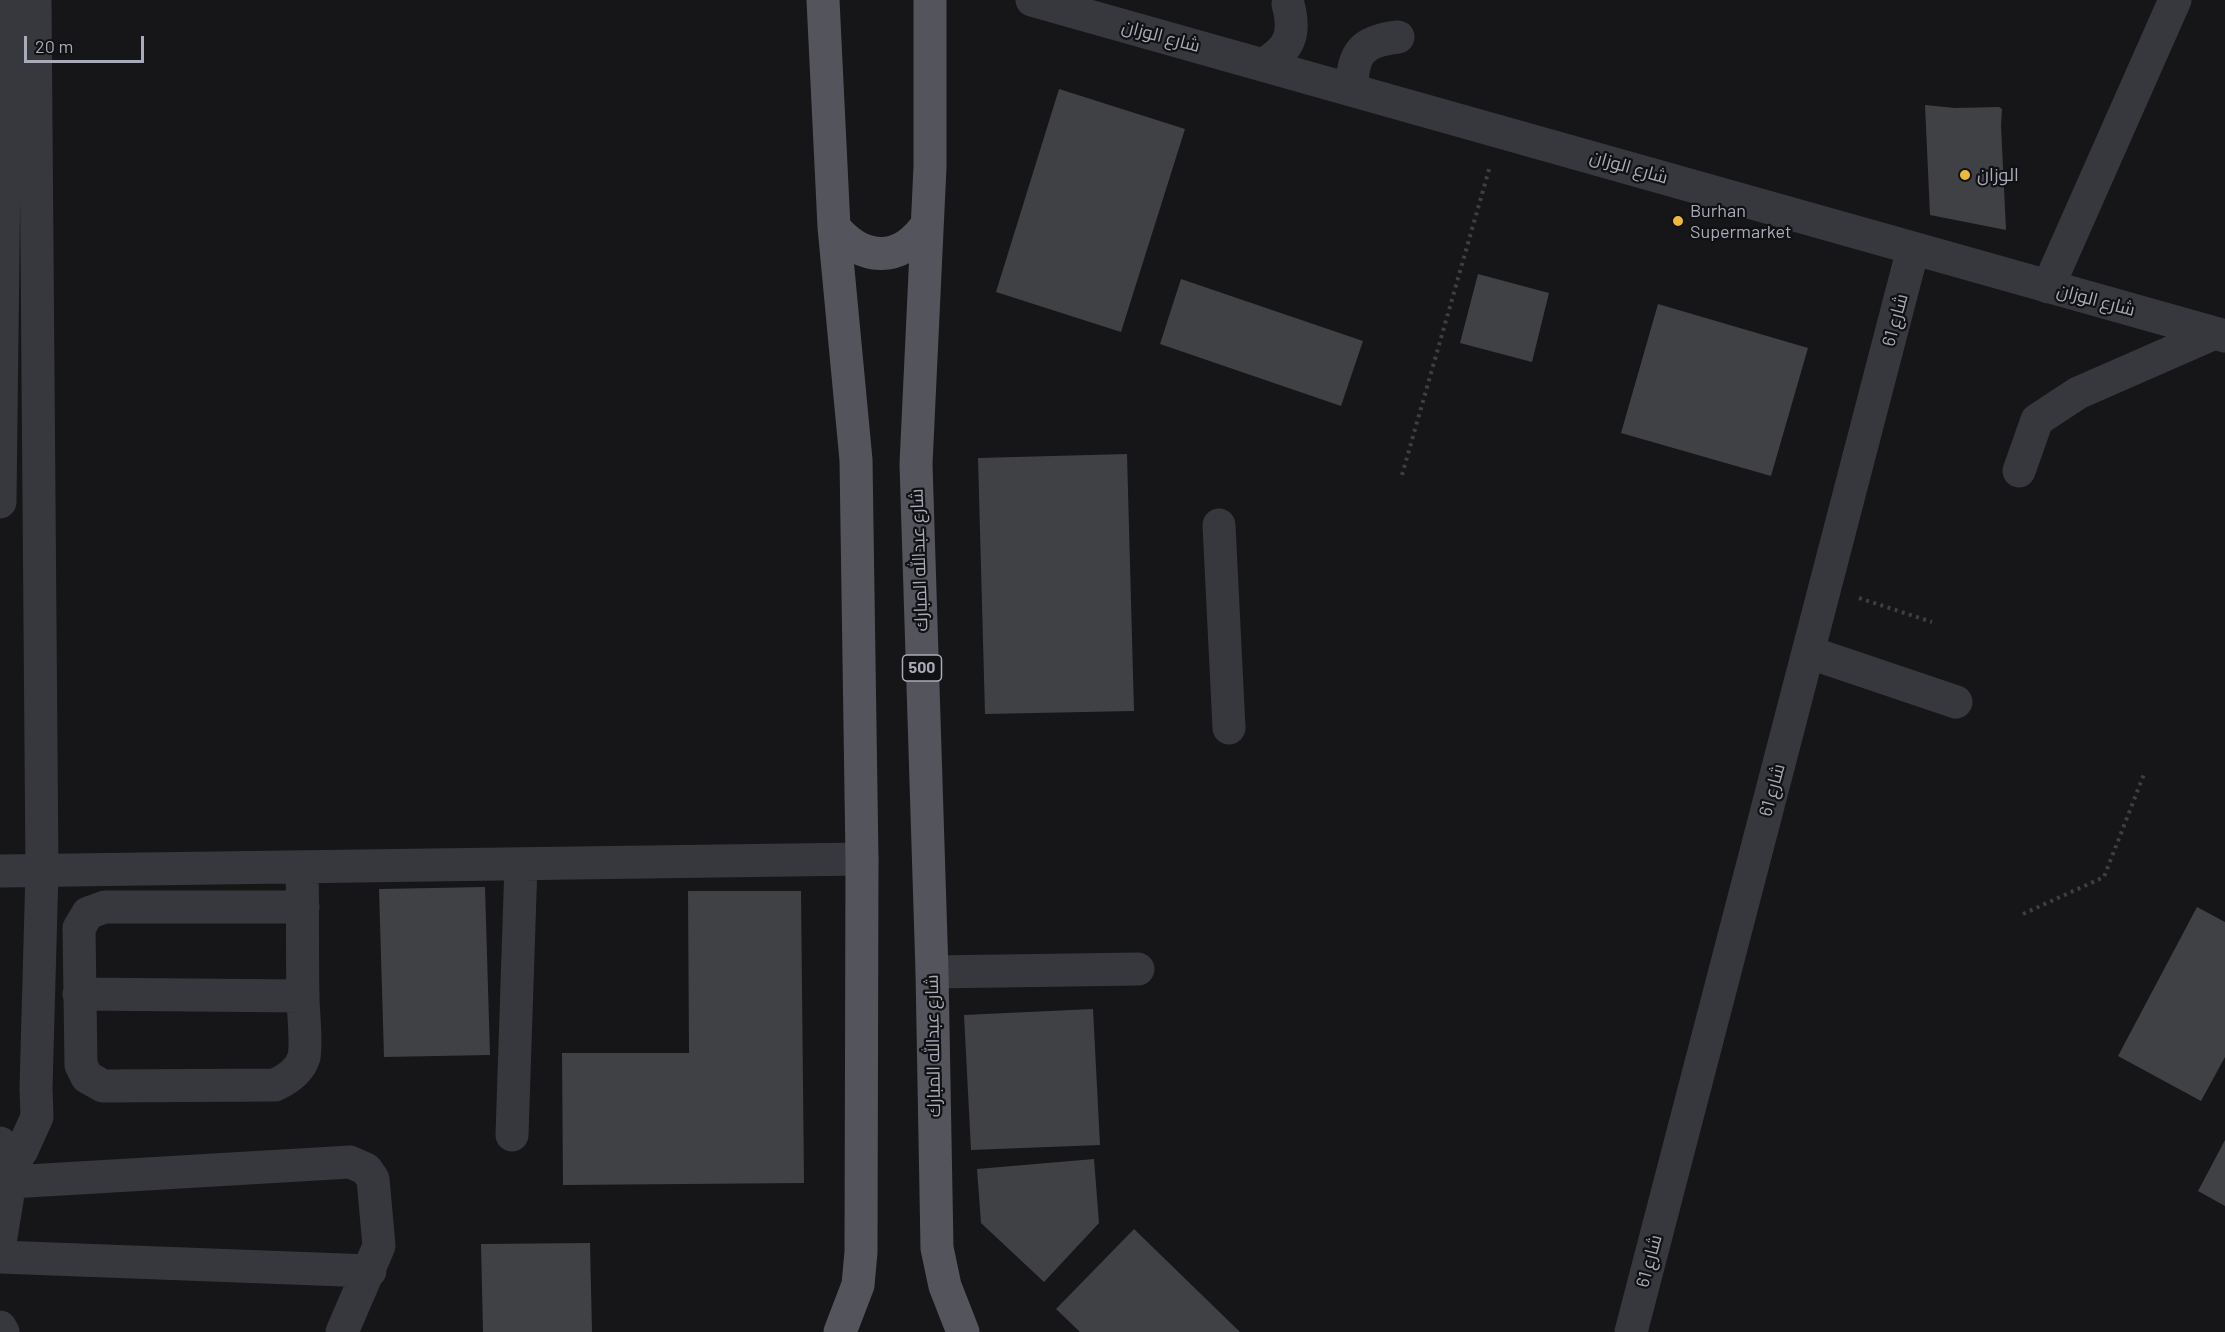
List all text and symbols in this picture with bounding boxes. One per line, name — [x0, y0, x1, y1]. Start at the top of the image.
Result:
street label: شارع الوزان — [1119, 15, 1203, 57]
scale bar — [27, 24, 147, 62]
text: 20 m — [35, 35, 73, 57]
street label: شارع الوزان — [1587, 146, 1671, 188]
place label: الوزان — [1977, 164, 2019, 186]
marker: الوزان — [1958, 168, 1972, 182]
place label: Burhan Supermarket — [1690, 200, 1791, 242]
marker: Burhan Supermarket — [1671, 214, 1685, 228]
street label: شارع الوزان — [2054, 279, 2138, 321]
street label: شارع 61 — [1878, 291, 1912, 349]
street label: شارع عبدالله المبارك — [906, 488, 932, 632]
road number: 500 — [902, 655, 942, 681]
street label: شارع 61 — [1755, 761, 1789, 819]
street label: شارع عبدالله المبارك — [921, 974, 945, 1118]
street label: شارع 61 — [1632, 1232, 1666, 1290]

